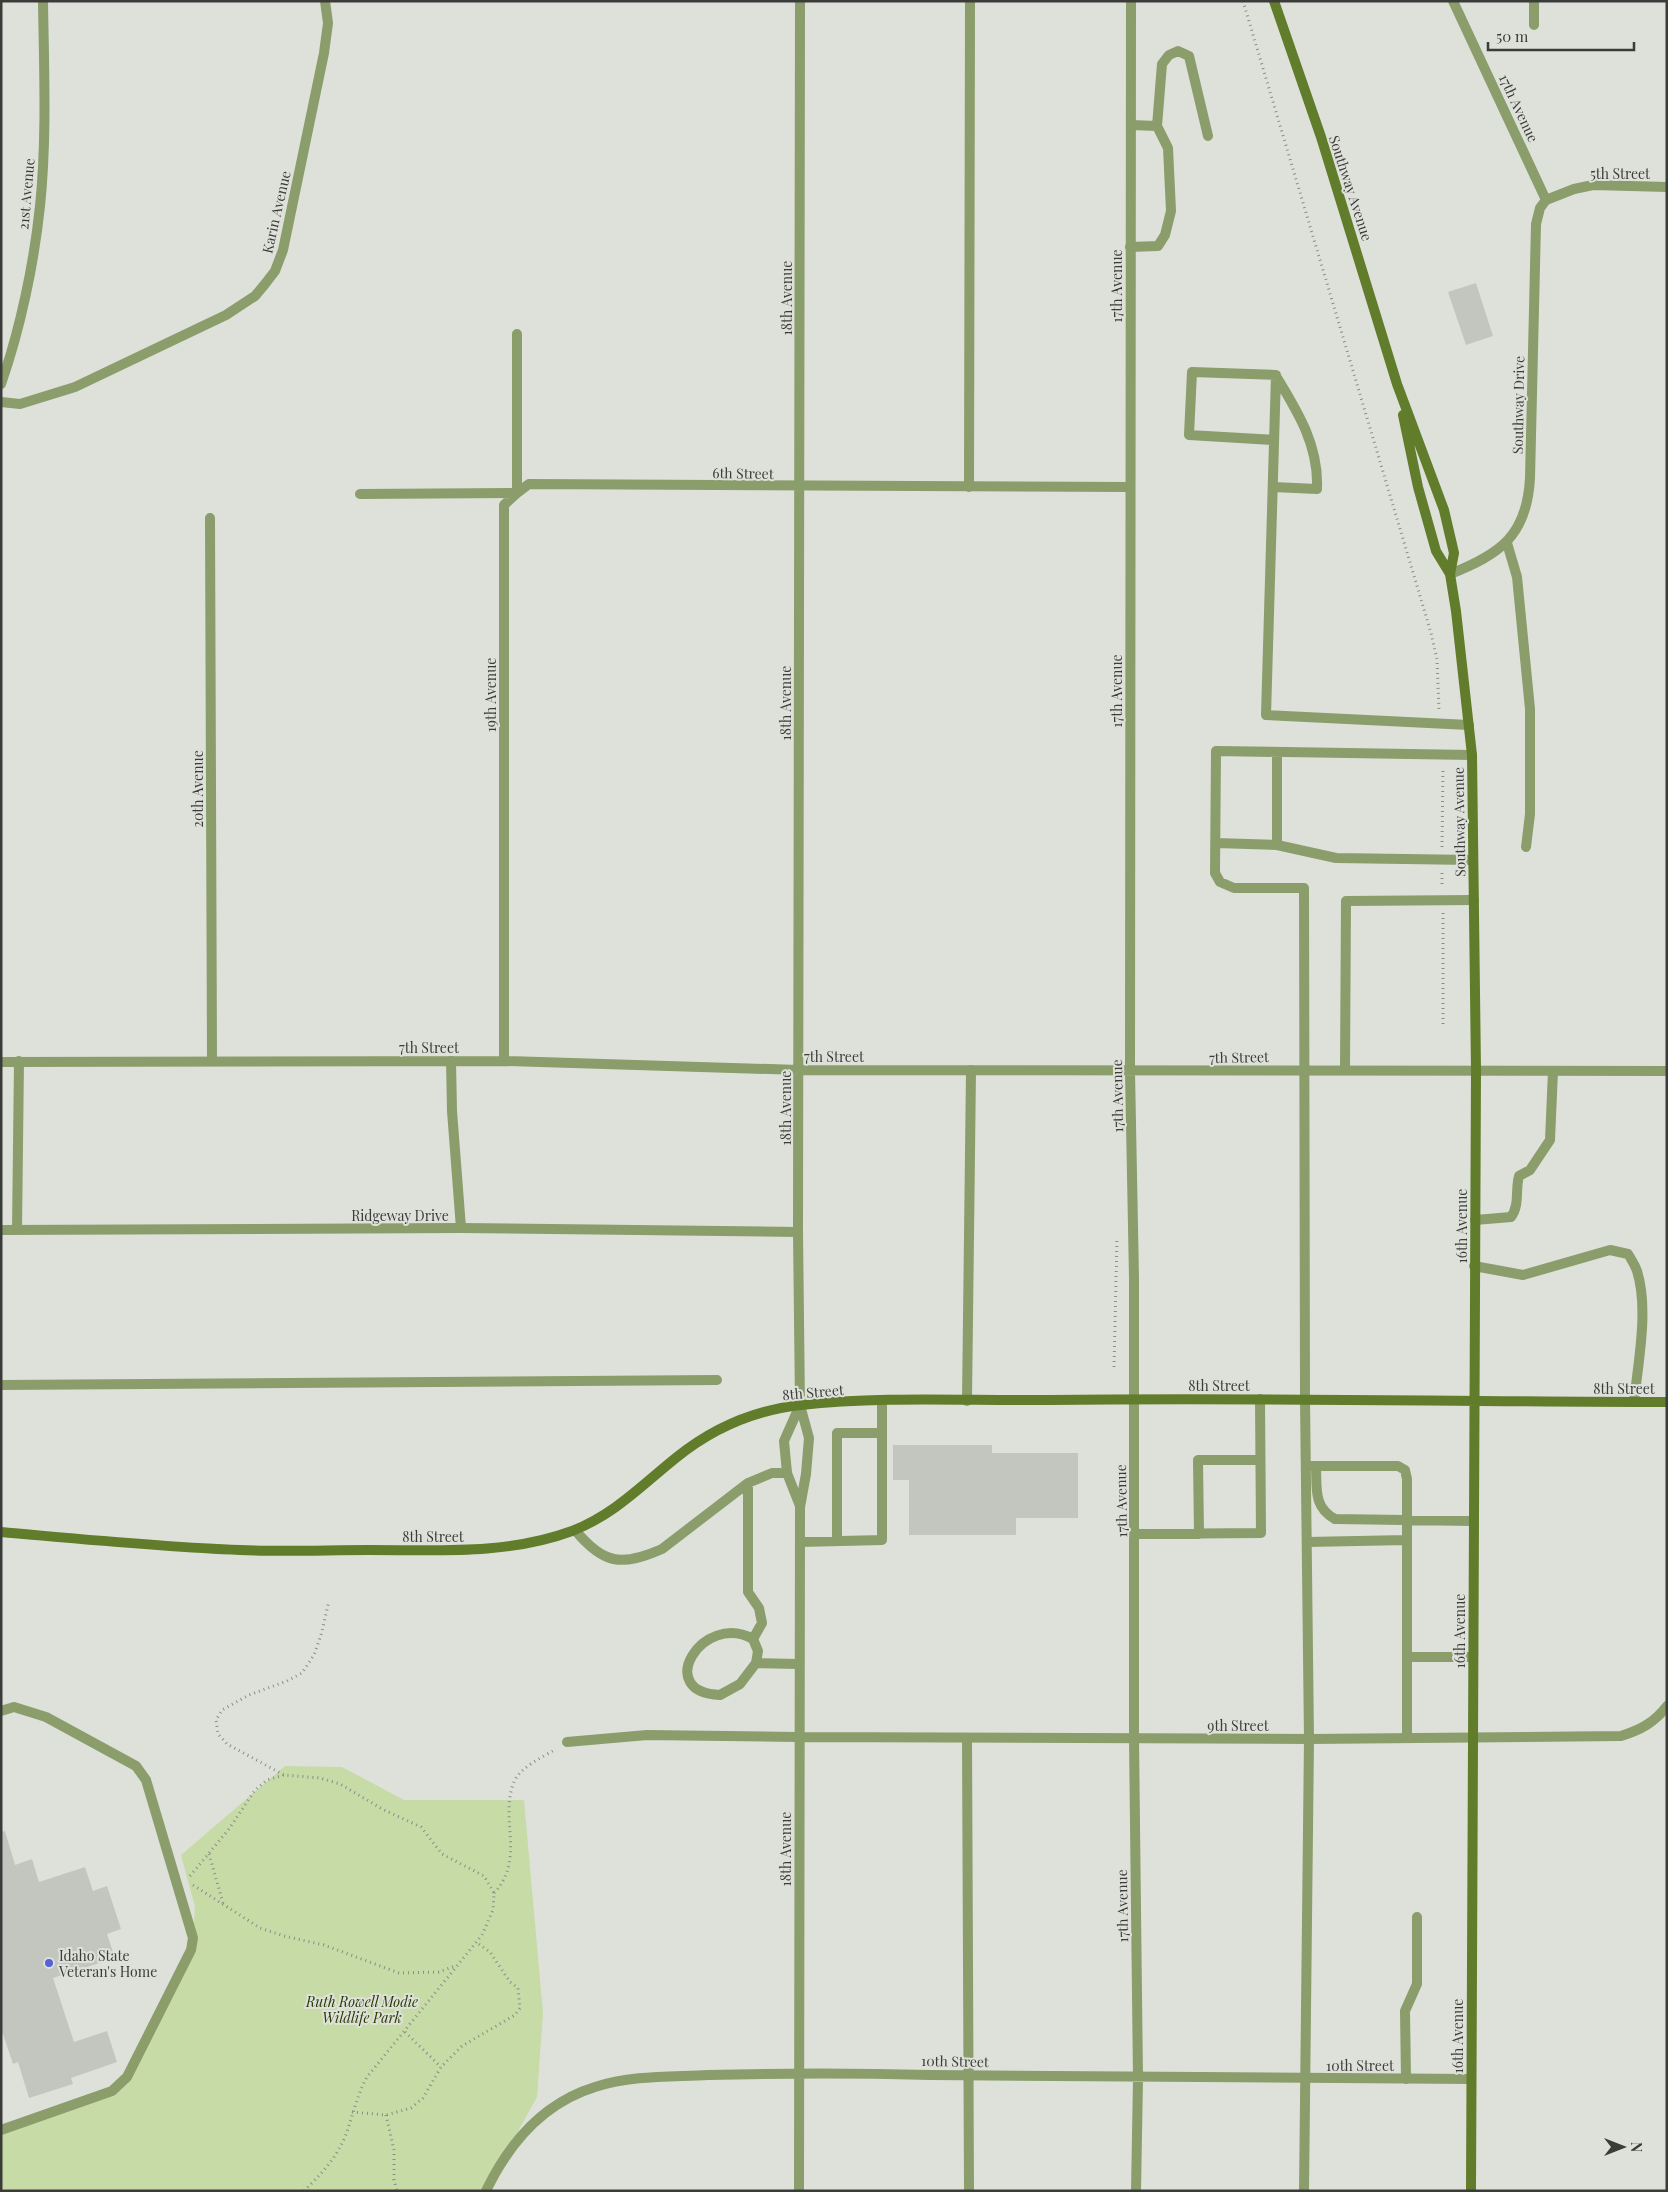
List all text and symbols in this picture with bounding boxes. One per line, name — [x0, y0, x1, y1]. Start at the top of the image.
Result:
scale bar — [1488, 20, 1634, 52]
text: 50 m — [1496, 26, 1529, 46]
street label: 17th Avenue — [1495, 71, 1543, 145]
street label: Southway Avenue — [1325, 133, 1377, 243]
street label: 21st Avenue — [13, 157, 39, 231]
street label: 5th Street — [1590, 164, 1651, 183]
street label: Karin Avenue — [257, 169, 295, 255]
street label: 17th Avenue — [1107, 249, 1126, 323]
street label: 18th Avenue — [777, 261, 796, 335]
street label: Southway Drive — [1508, 356, 1528, 454]
street label: 6th Street — [712, 463, 775, 483]
street label: 17th Avenue — [1107, 654, 1126, 728]
street label: 19th Avenue — [481, 658, 500, 732]
street label: 18th Avenue — [776, 666, 795, 740]
street label: 20th Avenue — [188, 750, 207, 828]
street label: Southway Avenue — [1449, 767, 1469, 877]
street label: 7th Street — [399, 1038, 460, 1057]
street label: 7th Street — [804, 1047, 865, 1066]
street label: 7th Street — [1209, 1047, 1270, 1067]
street label: 17th Avenue — [1107, 1059, 1127, 1133]
street label: 18th Avenue — [776, 1071, 795, 1145]
street label: 16th Avenue — [1452, 1189, 1471, 1263]
street label: Ridgeway Drive — [351, 1206, 449, 1225]
street label: 8th Street — [1188, 1376, 1251, 1395]
street label: 8th Street — [1593, 1379, 1656, 1398]
street label: 8th Street — [782, 1380, 846, 1404]
street label: 17th Avenue — [1111, 1464, 1131, 1538]
street label: 8th Street — [402, 1527, 465, 1546]
street label: 16th Avenue — [1450, 1594, 1469, 1668]
street label: 9th Street — [1207, 1716, 1270, 1735]
street label: 18th Avenue — [776, 1812, 795, 1886]
street label: 17th Avenue — [1112, 1869, 1132, 1943]
place label: Idaho State Veteran's Home — [58, 1946, 157, 1981]
marker: Idaho State Veteran's Home — [43, 1957, 55, 1969]
park label: Ruth Rowell Modie Wildlife Park — [305, 1992, 418, 2027]
street label: 16th Avenue — [1448, 1999, 1467, 2073]
street label: 10th Street — [921, 2051, 990, 2071]
street label: 10th Street — [1326, 2056, 1395, 2075]
north arrow — [1598, 2122, 1648, 2172]
text: N — [1627, 2142, 1646, 2152]

